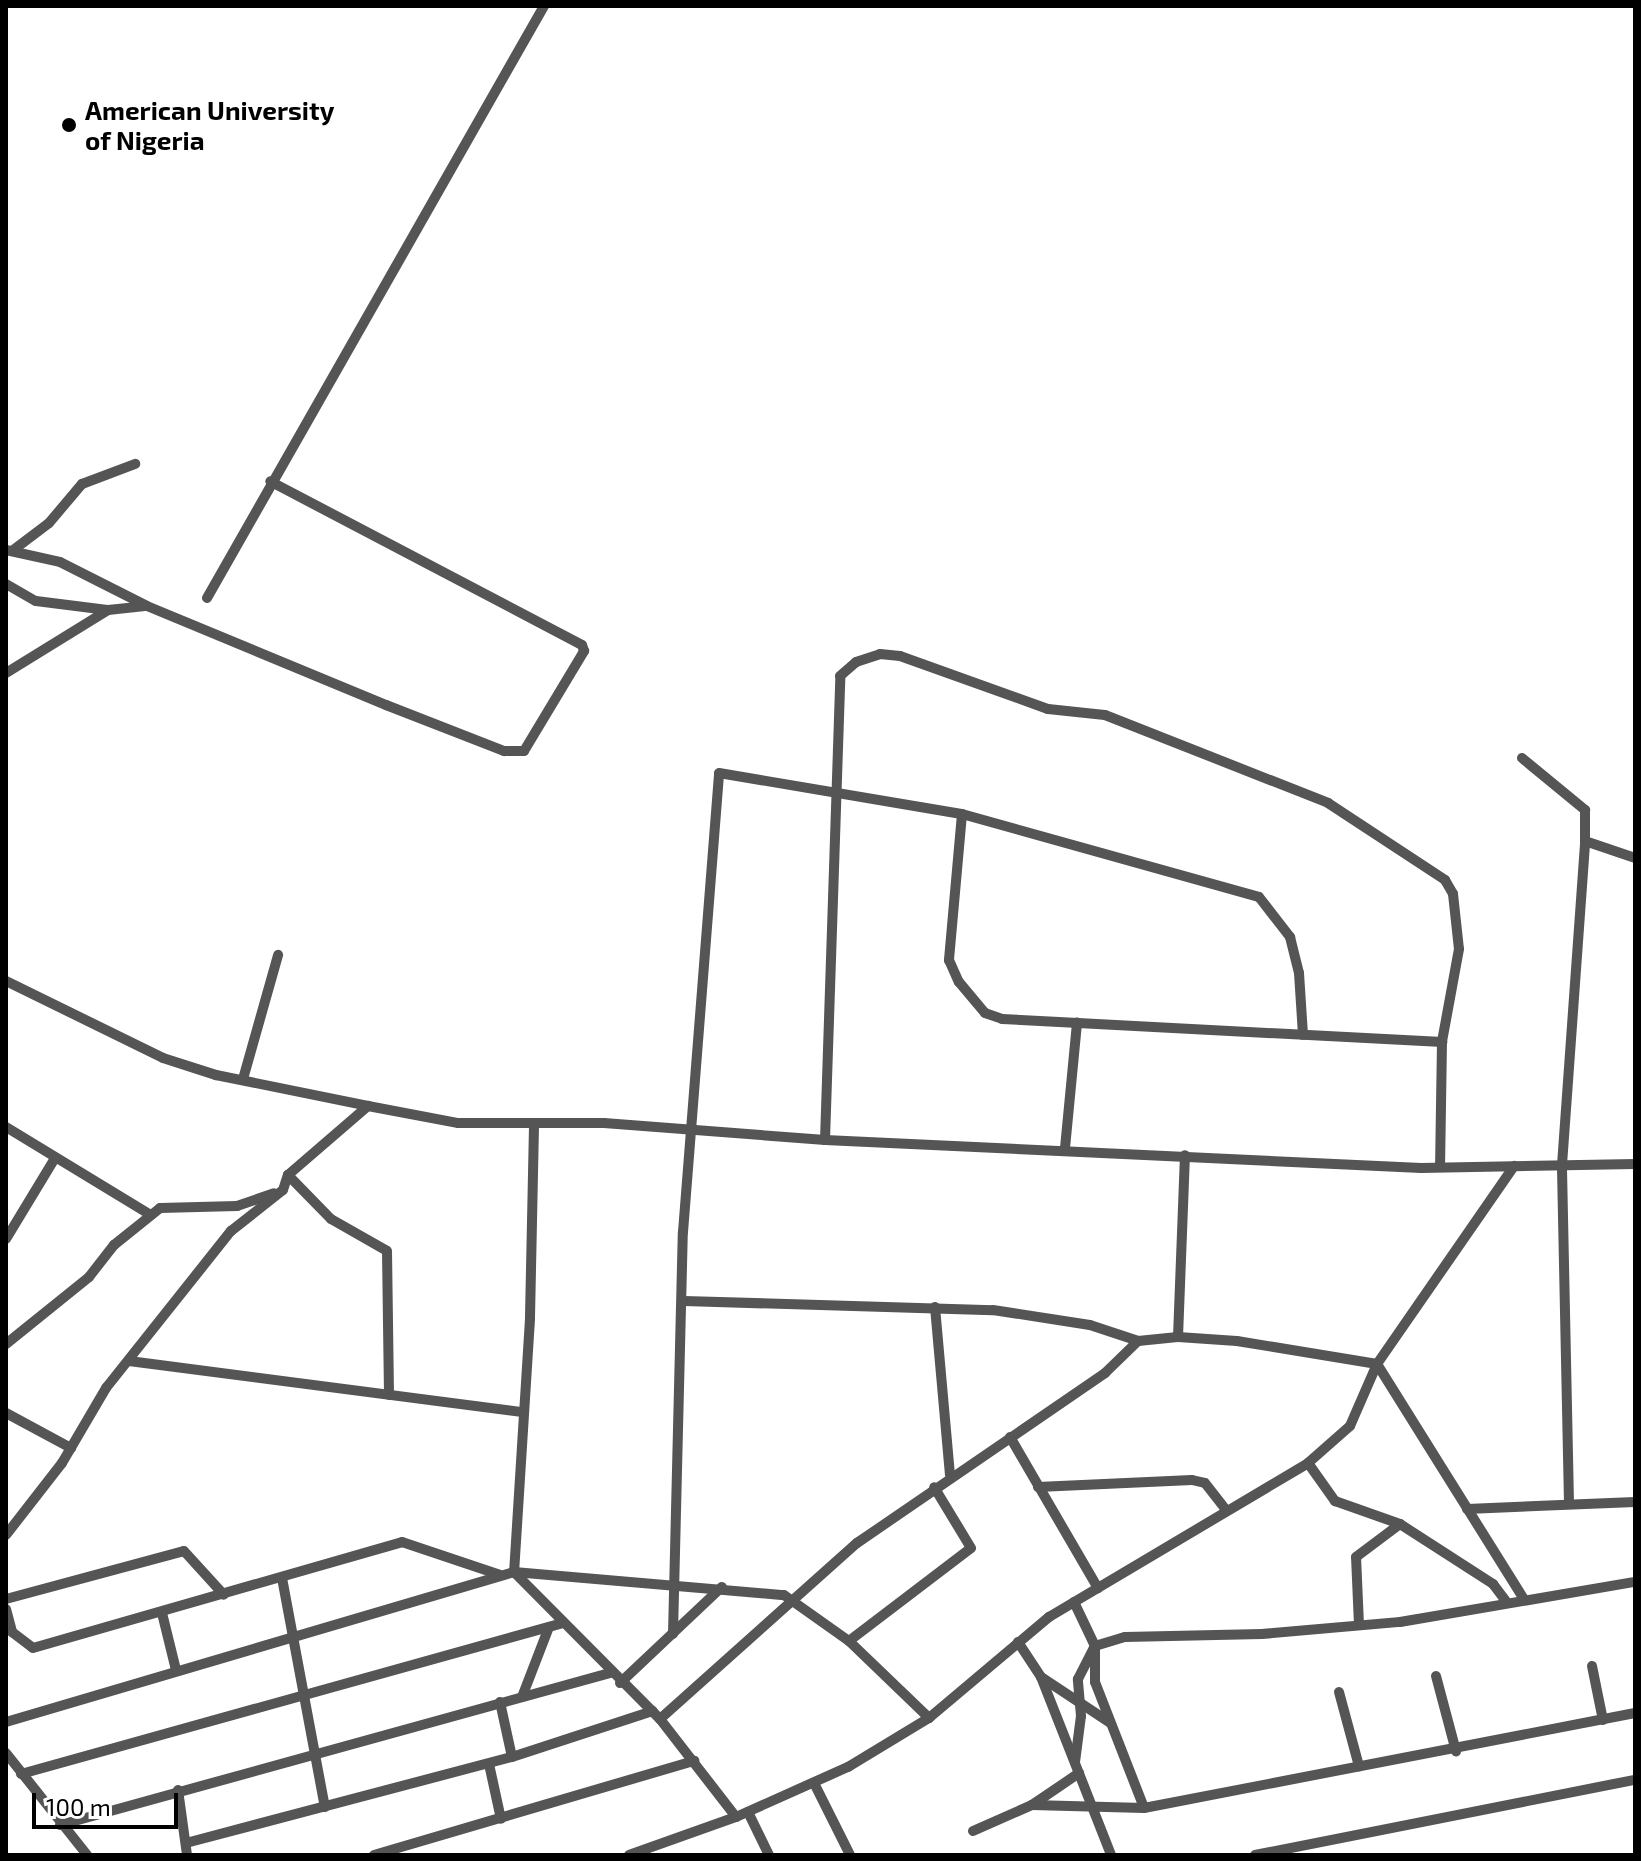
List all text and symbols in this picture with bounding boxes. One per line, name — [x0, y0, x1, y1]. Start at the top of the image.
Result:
place label: American University of Nigeria — [85, 94, 334, 156]
marker: American University of Nigeria — [60, 116, 78, 134]
scale bar — [36, 1777, 182, 1827]
text: 100 m — [46, 1792, 111, 1821]

